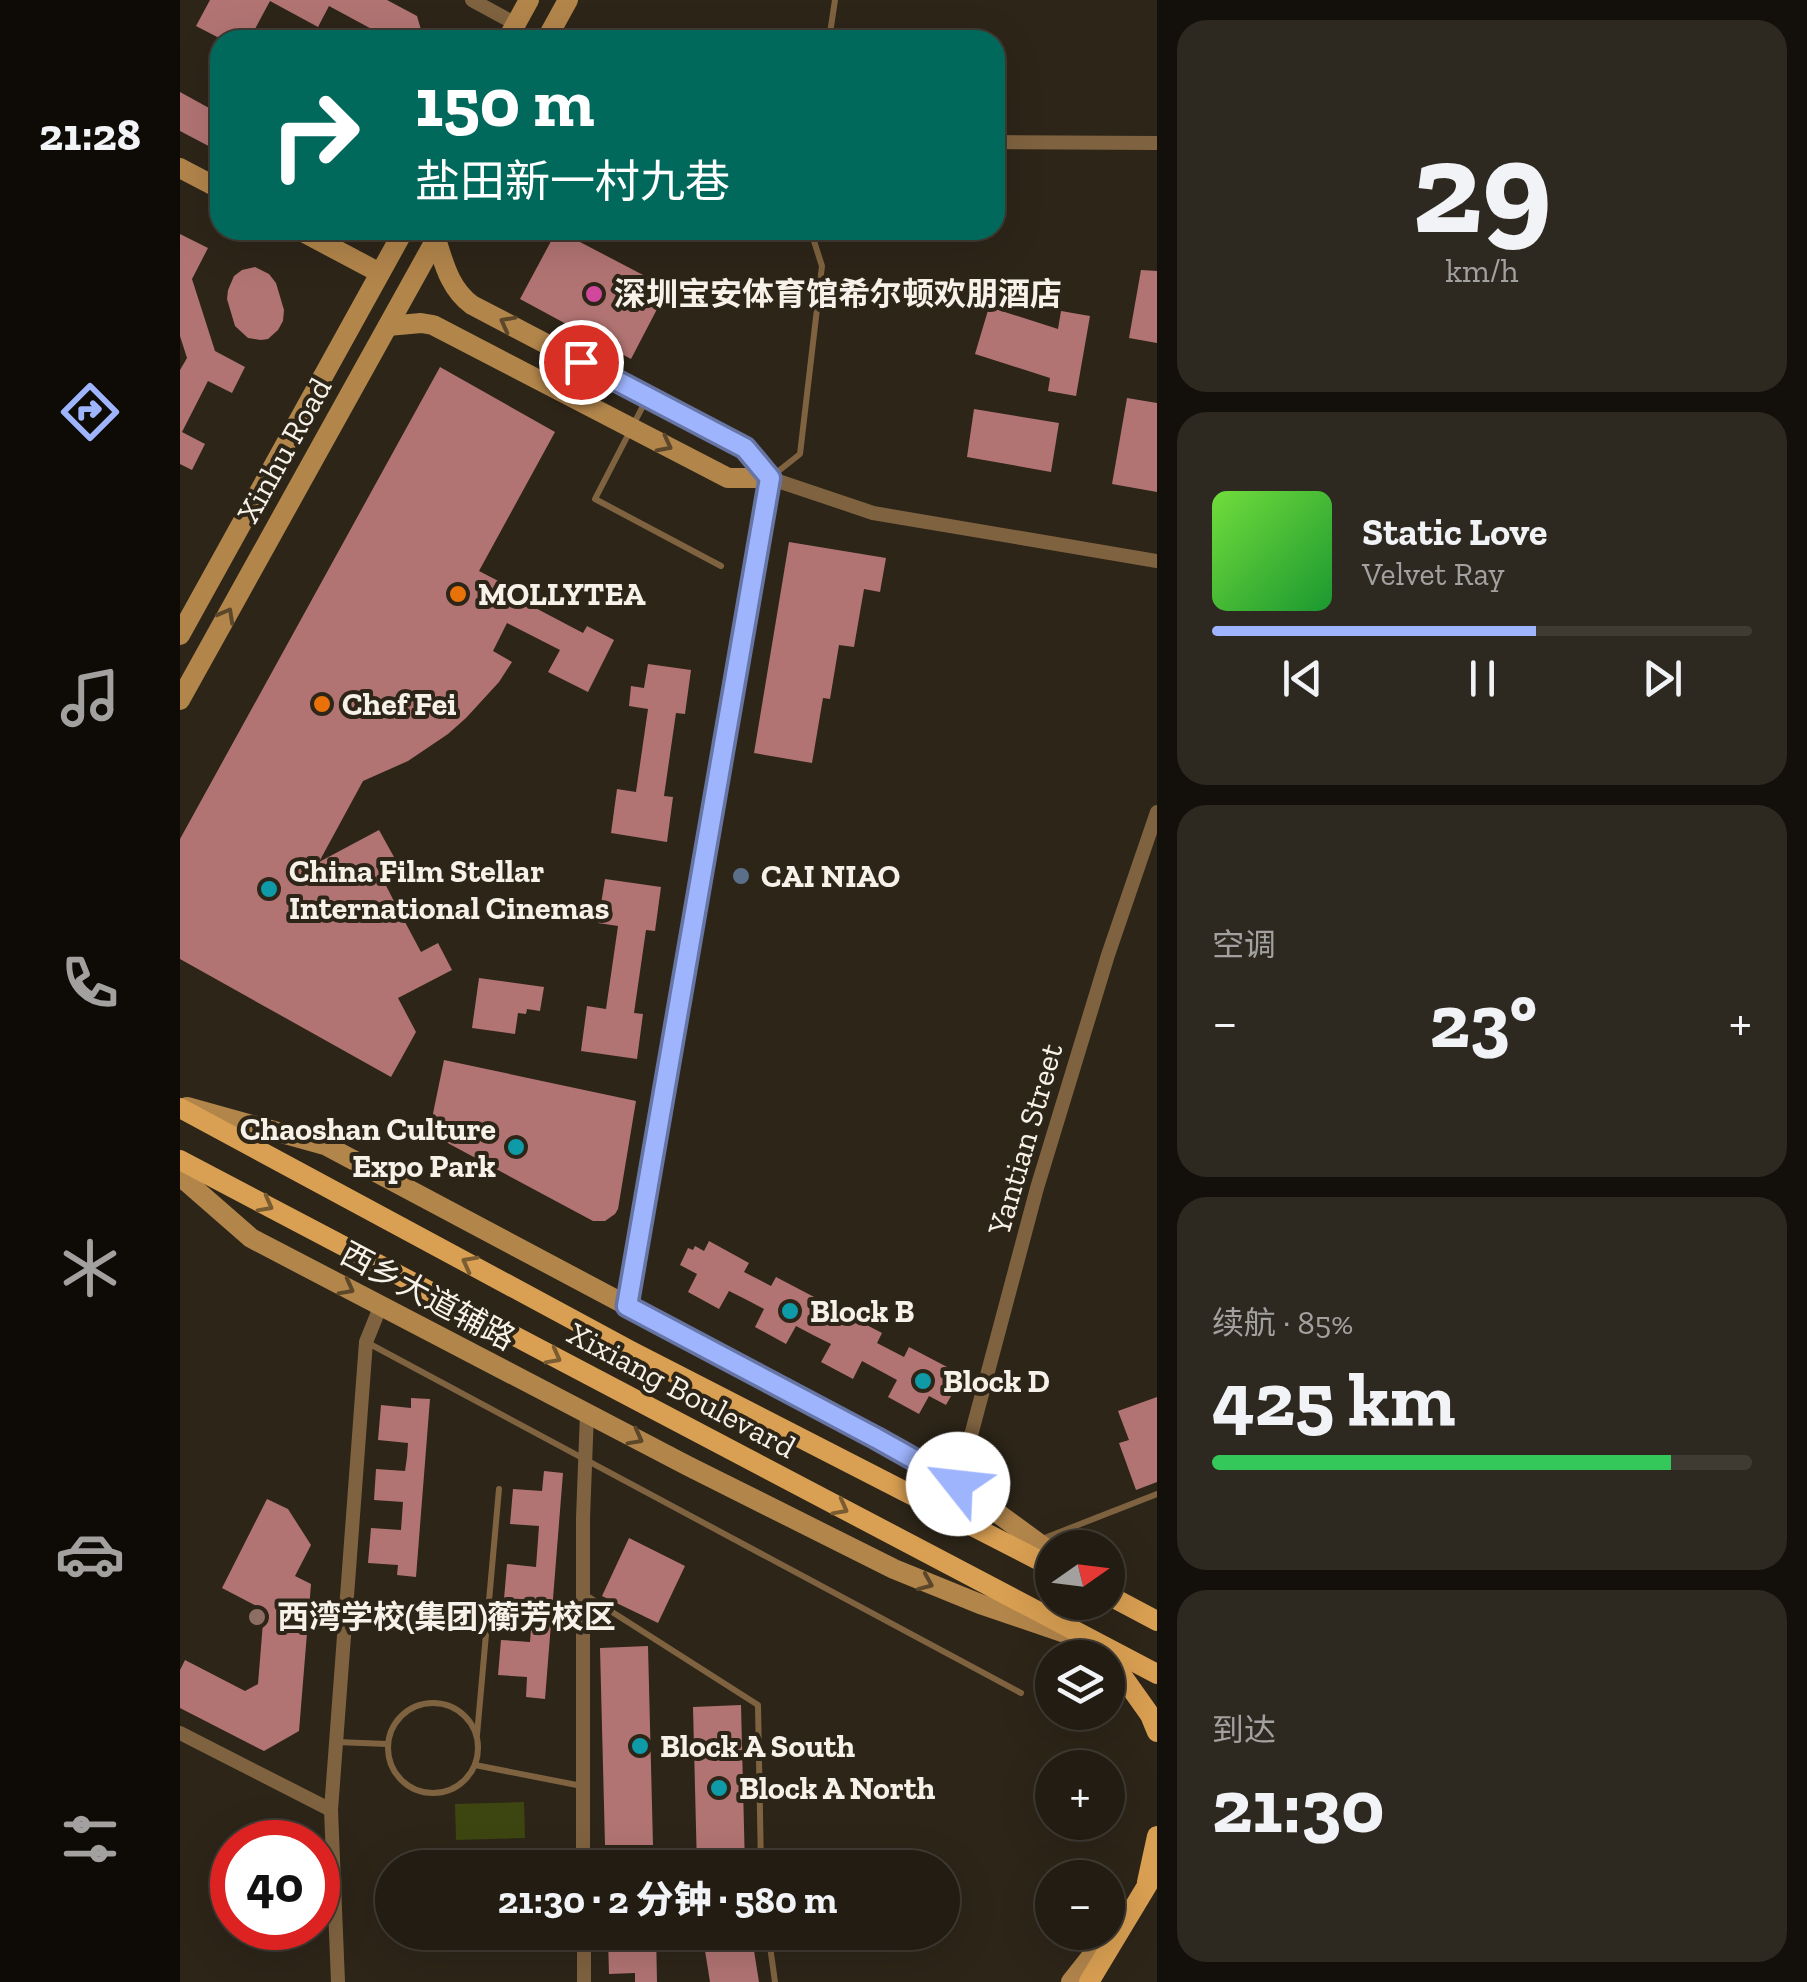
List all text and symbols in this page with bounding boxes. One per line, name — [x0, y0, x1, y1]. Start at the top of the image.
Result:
text: 150 m — [415, 60, 595, 144]
icon: right — [250, 70, 380, 200]
text: 21:28 — [39, 108, 141, 162]
text: 29 — [1412, 109, 1552, 265]
text: 盐田新一村九巷 — [415, 155, 730, 209]
text: km/h — [1445, 252, 1519, 290]
place label: 深圳宝安体育馆希尔顿欢朋酒店 — [614, 275, 1062, 313]
marker: 深圳宝安体育馆希尔顿欢朋酒店 — [583, 283, 605, 305]
one-way arrow — [499, 316, 517, 335]
pin — [539, 320, 624, 405]
icon: arrive — [554, 335, 609, 390]
street label: Xinhu Road — [229, 371, 339, 529]
icon: directions — [55, 377, 125, 447]
one-way arrow — [655, 433, 673, 452]
text: Static Love — [1362, 509, 1547, 555]
text: Velvet Ray — [1362, 555, 1505, 593]
place label: MOLLYTEA — [478, 575, 645, 613]
marker: MOLLYTEA — [447, 583, 469, 605]
one-way arrow — [215, 608, 235, 626]
icon: previous — [1275, 651, 1330, 706]
icon: pause — [1455, 651, 1510, 706]
icon: next — [1635, 651, 1690, 706]
icon: music — [55, 663, 125, 733]
place label: Chef Fei — [342, 685, 457, 723]
marker: Chef Fei — [311, 693, 333, 715]
place label: China Film Stellar International Cinemas — [289, 852, 609, 927]
place label: CAI NIAO — [761, 857, 901, 895]
marker: CAI NIAO — [730, 865, 752, 887]
marker: China Film Stellar International Cinemas — [258, 878, 280, 900]
text: 空调 — [1212, 926, 1276, 964]
icon: phone — [55, 948, 125, 1018]
text: 23° — [1430, 976, 1537, 1066]
text: − — [1212, 989, 1238, 1055]
text: + — [1729, 989, 1752, 1055]
street label: Yantian Street — [979, 1039, 1070, 1240]
place label: Chaoshan Culture Expo Park — [240, 1110, 496, 1185]
marker: Chaoshan Culture Expo Park — [505, 1136, 527, 1158]
one-way arrow — [256, 1193, 274, 1212]
icon: climate — [55, 1233, 125, 1303]
street label: 西乡大道辅路 — [334, 1234, 522, 1358]
one-way arrow — [462, 1256, 480, 1276]
one-way arrow — [337, 1276, 355, 1295]
place label: Block B — [810, 1292, 915, 1330]
marker: Block B — [779, 1300, 801, 1322]
text: 续航 · 85% — [1212, 1304, 1353, 1342]
street label: Xixiang Boulevard — [562, 1314, 803, 1466]
one-way arrow — [543, 1344, 561, 1364]
text: 425 km — [1212, 1354, 1455, 1444]
place label: Block D — [943, 1362, 1050, 1400]
marker: Block D — [912, 1370, 934, 1392]
one-way arrow — [625, 1426, 643, 1445]
position arrow — [906, 1432, 1010, 1536]
one-way arrow — [831, 1496, 849, 1515]
icon: car — [55, 1519, 125, 1589]
north arrow — [1035, 1530, 1125, 1620]
map controls — [1035, 1530, 1125, 1950]
one-way arrow — [916, 1571, 934, 1591]
place label: 西湾学校(集团)蘅芳校区 — [277, 1598, 616, 1636]
marker: 西湾学校(集团)蘅芳校区 — [246, 1606, 268, 1628]
button: layers — [1035, 1640, 1125, 1730]
text: 到达 — [1212, 1711, 1276, 1749]
place label: Block A South — [660, 1727, 856, 1765]
marker: Block A South — [629, 1735, 651, 1757]
button: + — [1035, 1750, 1125, 1840]
text: 21:30 — [1212, 1761, 1384, 1851]
place label: Block A North — [739, 1769, 936, 1807]
marker: Block A North — [708, 1777, 730, 1799]
icon: filters — [55, 1804, 125, 1874]
speed limit sign: 40 — [210, 1820, 340, 1950]
button: − — [1035, 1860, 1125, 1950]
text: 21:30 · 2 分钟 · 580 m — [498, 1877, 837, 1923]

